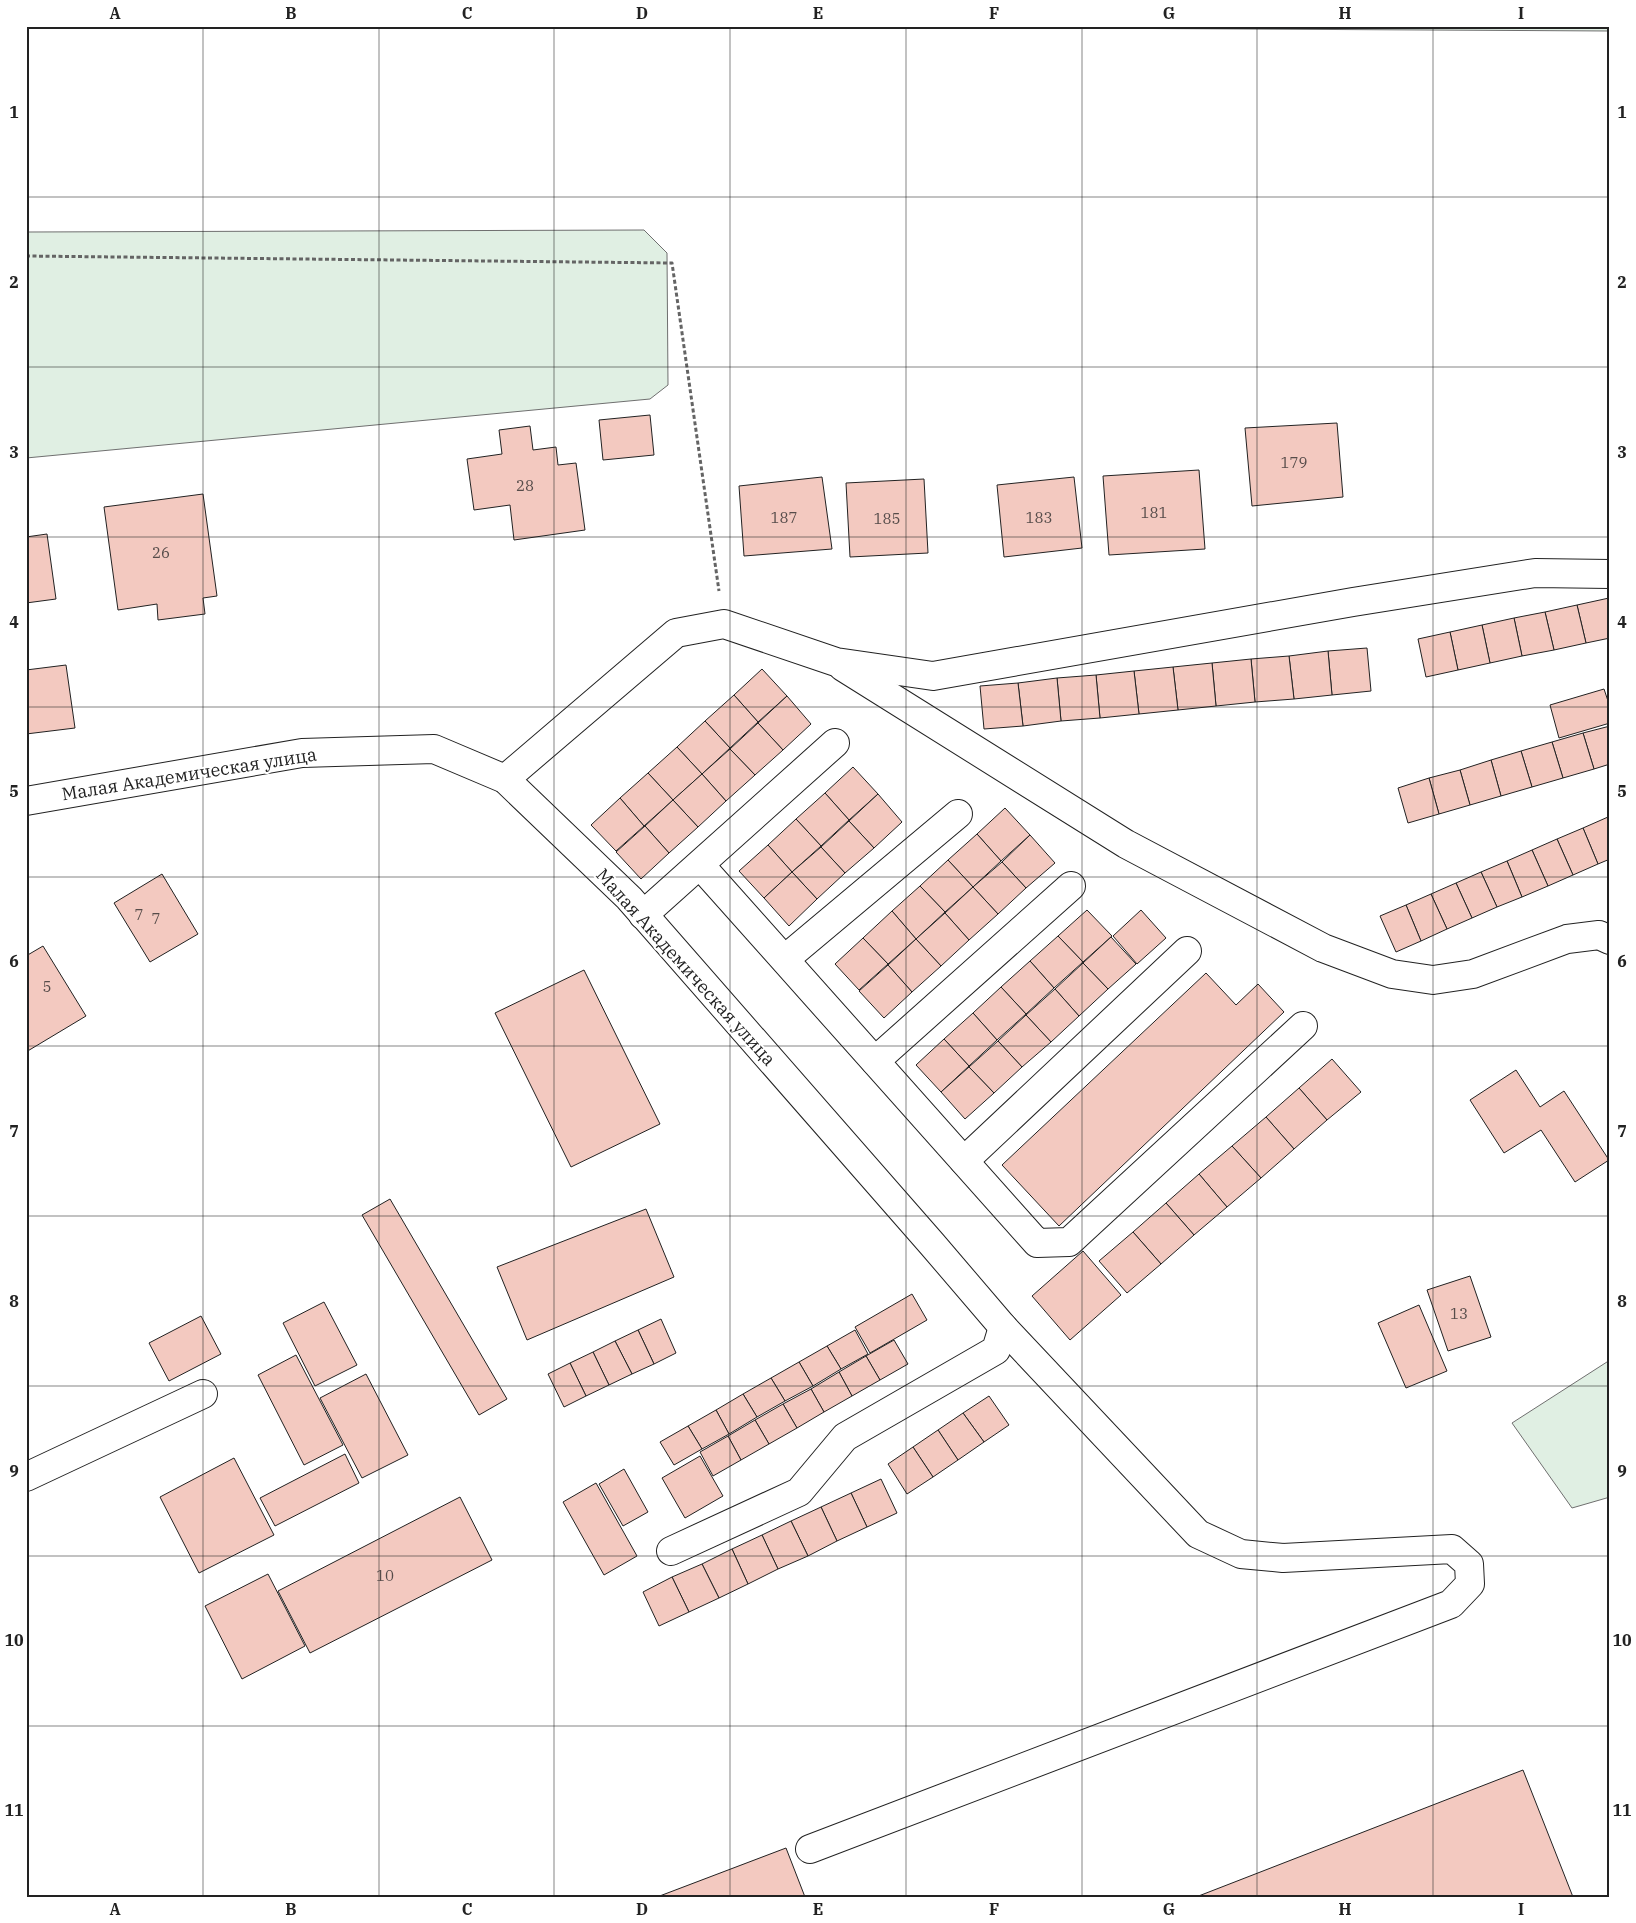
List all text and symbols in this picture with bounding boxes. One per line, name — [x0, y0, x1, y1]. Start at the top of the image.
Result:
text: A — [109, 3, 121, 23]
text: B — [285, 3, 297, 23]
text: C — [462, 3, 472, 23]
text: D — [636, 3, 648, 23]
text: E — [813, 3, 823, 23]
text: F — [989, 3, 999, 23]
text: G — [1163, 3, 1175, 23]
text: H — [1339, 3, 1352, 23]
text: I — [1518, 3, 1524, 23]
text: 1 — [9, 102, 19, 122]
text: 1 — [1617, 102, 1627, 122]
text: 2 — [9, 272, 19, 292]
text: 2 — [1617, 272, 1627, 292]
text: 3 — [9, 442, 19, 462]
text: 3 — [1617, 442, 1627, 462]
house number: 179 — [1280, 453, 1308, 472]
house number: 28 — [516, 476, 534, 495]
house number: 181 — [1140, 503, 1168, 522]
house number: 187 — [770, 508, 798, 527]
house number: 183 — [1025, 508, 1053, 527]
house number: 185 — [873, 509, 901, 528]
house number: 26 — [152, 543, 170, 562]
text: 4 — [9, 612, 19, 632]
text: 4 — [1617, 612, 1627, 632]
street label: Малая Академическая улица — [60, 742, 318, 806]
text: 5 — [9, 781, 19, 801]
text: 5 — [1617, 781, 1627, 801]
street label: Малая Академическая улица — [591, 863, 781, 1071]
house number: 7 — [134, 905, 144, 924]
house number: 7 — [151, 909, 161, 928]
text: 6 — [9, 951, 19, 971]
text: 6 — [1617, 951, 1627, 971]
house number: 5 — [42, 977, 52, 996]
text: 7 — [9, 1121, 19, 1141]
text: 7 — [1617, 1121, 1627, 1141]
text: 8 — [9, 1291, 19, 1311]
text: 8 — [1617, 1291, 1627, 1311]
house number: 13 — [1450, 1304, 1468, 1323]
text: 9 — [9, 1461, 19, 1481]
text: 9 — [1617, 1461, 1627, 1481]
house number: 10 — [376, 1566, 394, 1585]
text: 10 — [4, 1630, 24, 1650]
text: 10 — [1612, 1630, 1632, 1650]
text: 11 — [4, 1800, 24, 1820]
text: 11 — [1612, 1800, 1632, 1820]
text: A — [109, 1899, 121, 1919]
text: B — [285, 1899, 297, 1919]
text: C — [462, 1899, 472, 1919]
text: D — [636, 1899, 648, 1919]
text: E — [813, 1899, 823, 1919]
text: F — [989, 1899, 999, 1919]
text: G — [1163, 1899, 1175, 1919]
text: H — [1339, 1899, 1352, 1919]
text: I — [1518, 1899, 1524, 1919]

